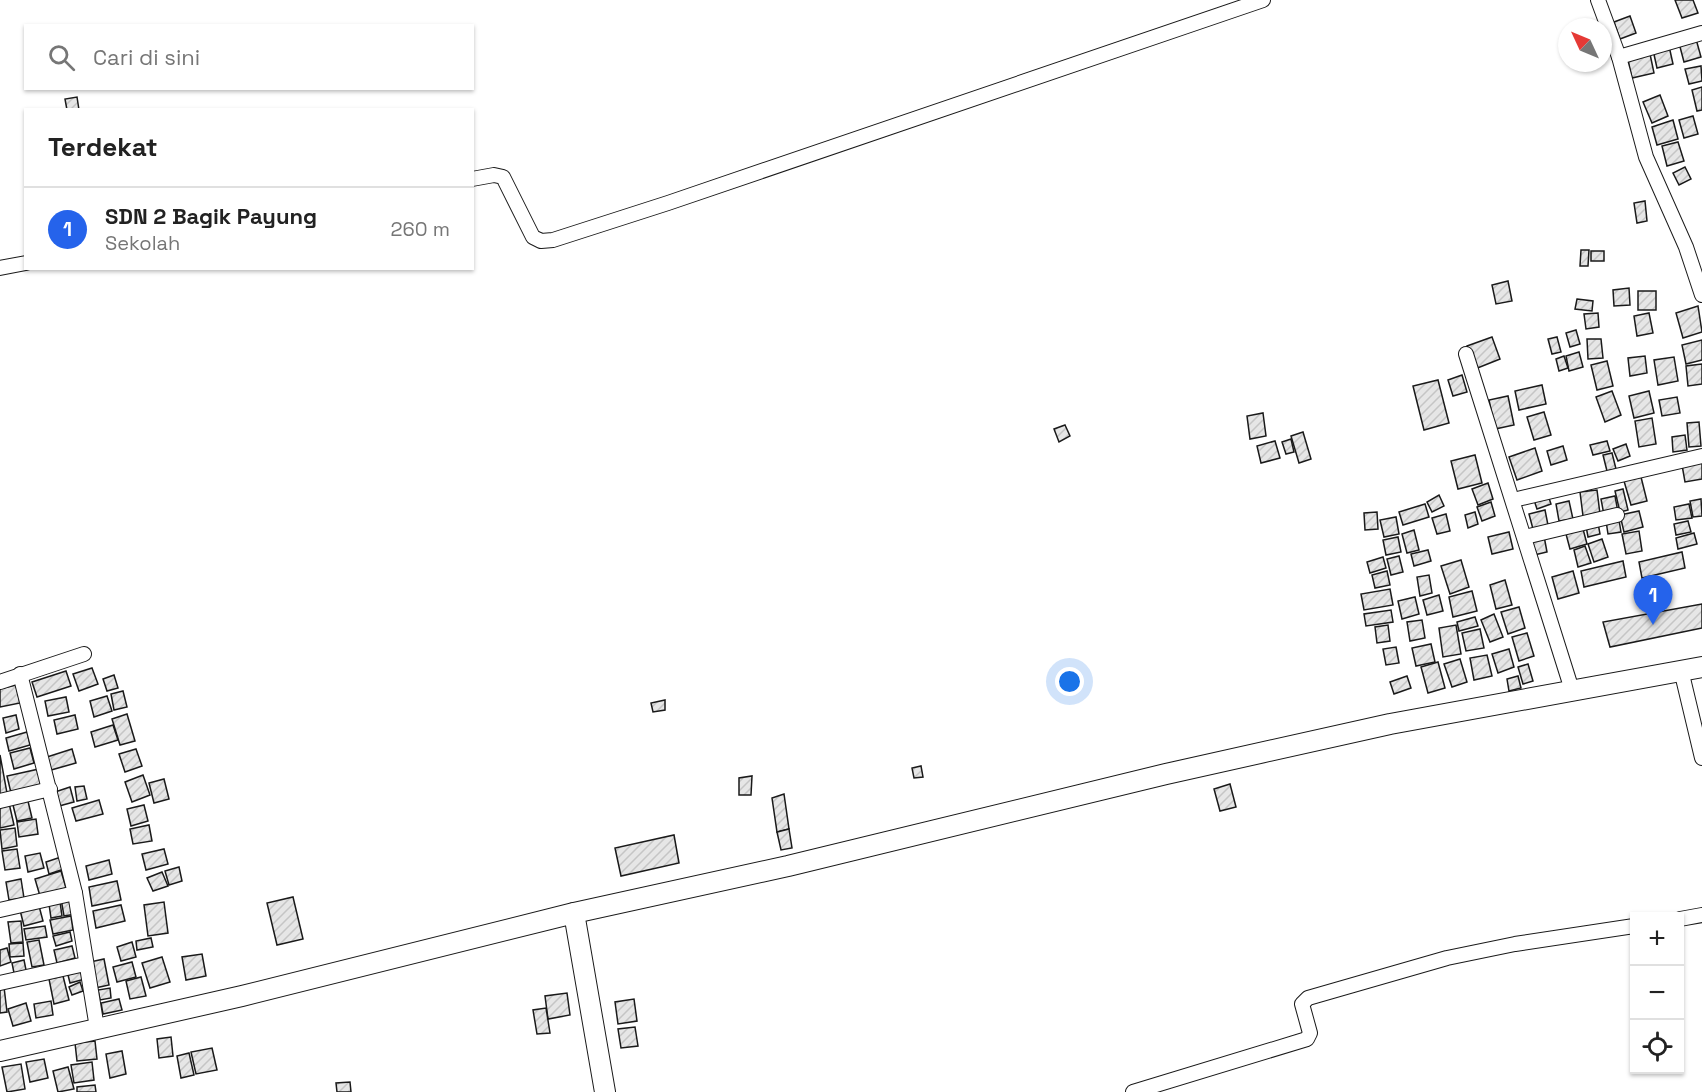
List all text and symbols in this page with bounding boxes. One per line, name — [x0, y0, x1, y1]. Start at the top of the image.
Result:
north arrow — [1558, 18, 1612, 72]
search box — [24, 24, 474, 90]
icon: search — [45, 41, 78, 74]
text: Cari di sini — [93, 43, 200, 71]
text: Terdekat — [48, 130, 158, 164]
text: SDN 2 Bagik Payung — [105, 202, 317, 230]
text: 1 — [63, 216, 72, 242]
text: 260 m — [391, 216, 450, 242]
text: Sekolah — [105, 230, 180, 256]
pin: 1 — [1634, 576, 1672, 625]
your location — [1055, 667, 1084, 696]
map controls — [1630, 912, 1684, 1074]
button: + — [1630, 912, 1684, 966]
button: − — [1630, 966, 1684, 1020]
button: locate — [1630, 1020, 1684, 1074]

